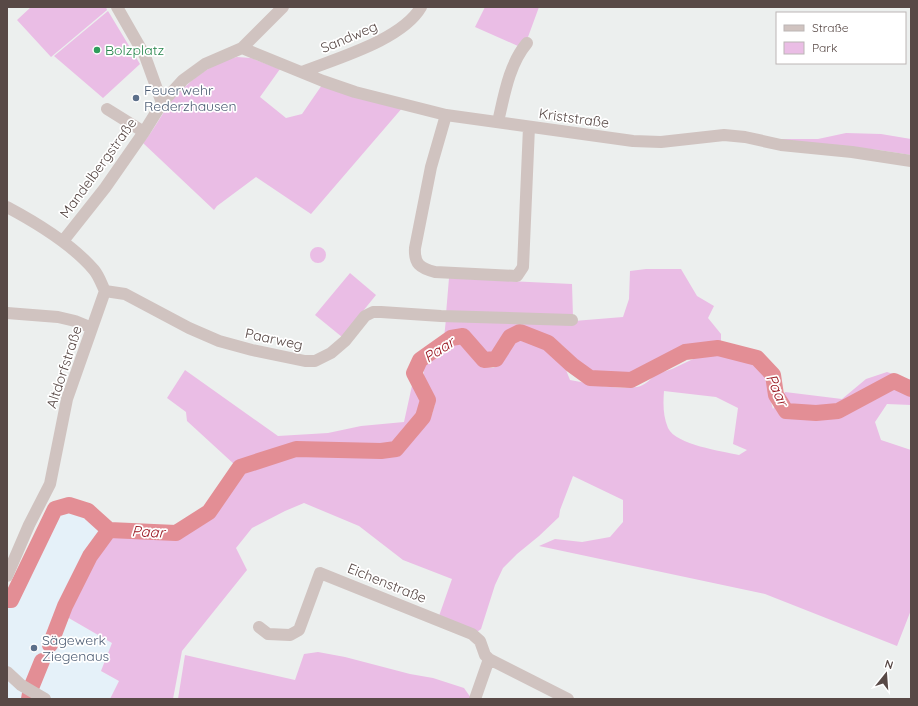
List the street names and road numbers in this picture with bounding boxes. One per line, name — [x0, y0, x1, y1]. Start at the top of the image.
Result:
street label: Sandweg — [318, 17, 380, 57]
street label: Kriststraße — [538, 104, 610, 132]
street label: Mandelbergstraße — [56, 114, 140, 222]
street label: Altdorfstraße — [42, 323, 86, 411]
street label: Paarweg — [243, 324, 305, 354]
street label: Eichenstraße — [345, 559, 429, 607]

